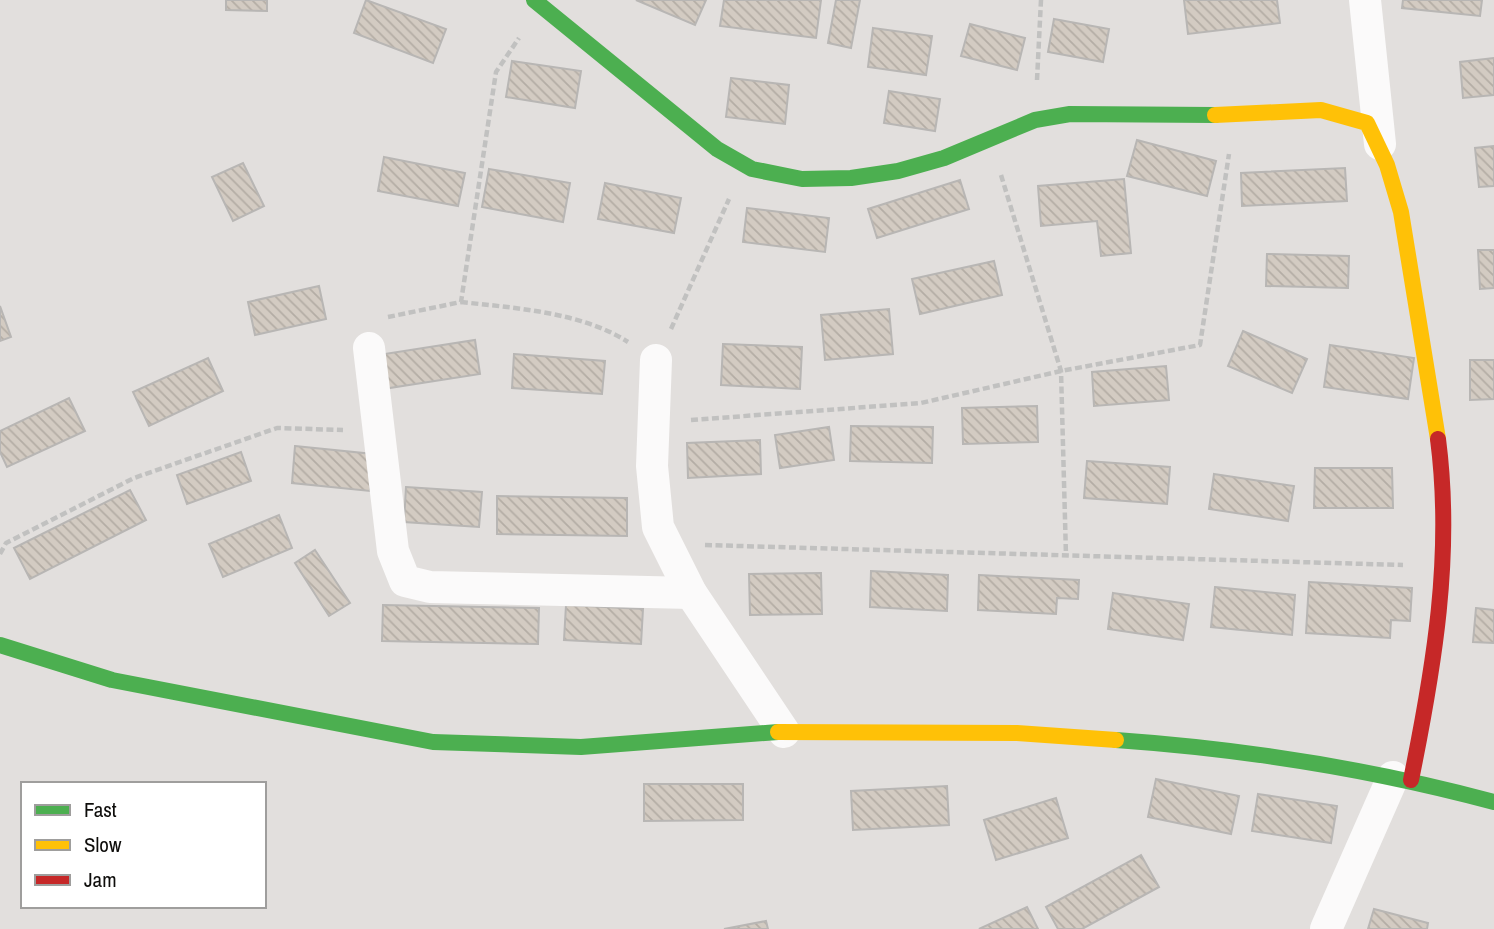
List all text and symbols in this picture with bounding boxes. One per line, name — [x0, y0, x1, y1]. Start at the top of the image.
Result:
legend — [21, 782, 266, 908]
text: Fast — [84, 795, 117, 824]
text: Slow — [84, 830, 122, 859]
text: Jam — [84, 865, 117, 894]

